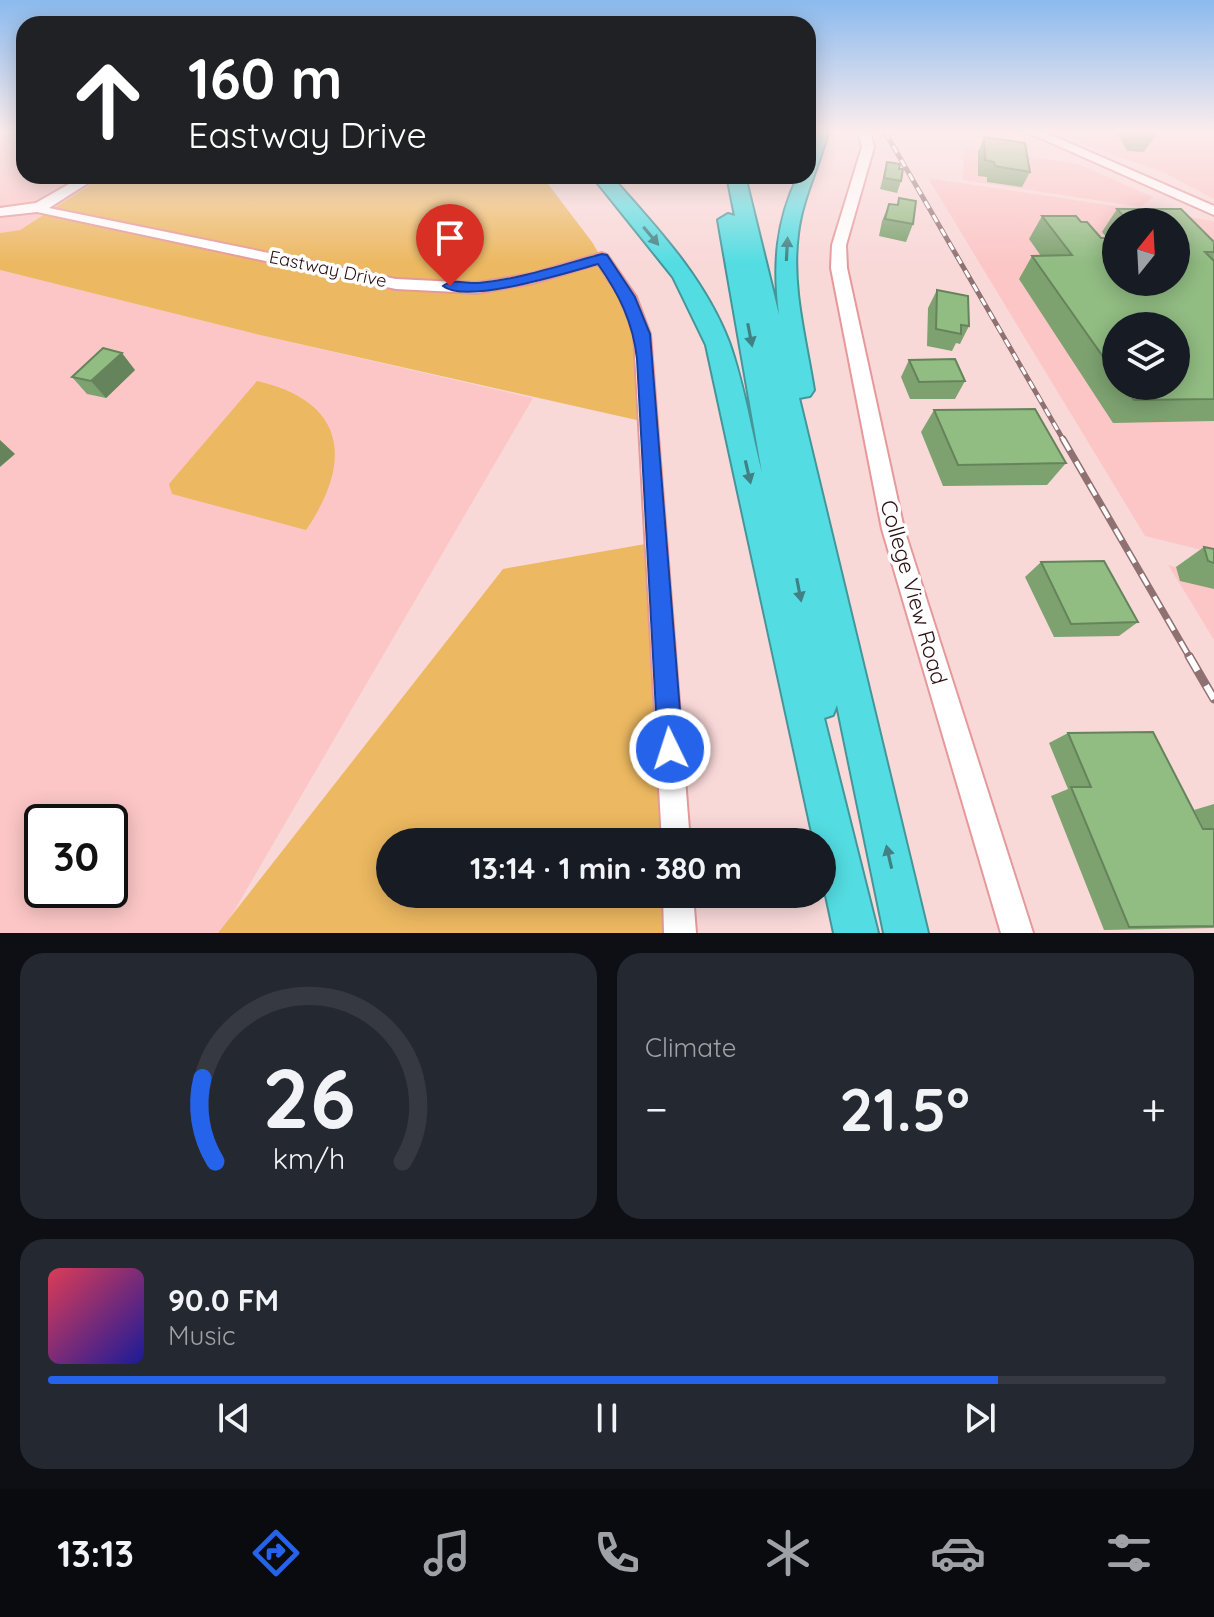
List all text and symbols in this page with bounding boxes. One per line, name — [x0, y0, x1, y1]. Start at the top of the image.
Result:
text: 160 m — [188, 43, 342, 113]
icon: ahead — [56, 48, 160, 152]
text: Eastway Drive — [188, 112, 427, 157]
pin — [416, 204, 484, 286]
north arrow — [1102, 208, 1190, 296]
map controls — [1102, 208, 1190, 400]
icon: arrive — [428, 216, 472, 260]
one-way arrow — [642, 225, 659, 245]
one-way arrow — [781, 236, 794, 261]
street label: Eastway Drive — [267, 245, 389, 292]
button: layers — [1102, 312, 1190, 400]
one-way arrow — [744, 323, 756, 348]
one-way arrow — [742, 460, 755, 485]
street label: College View Road — [874, 497, 954, 687]
one-way arrow — [793, 578, 806, 603]
position arrow — [628, 707, 712, 791]
speed limit sign: 30 — [24, 804, 128, 908]
one-way arrow — [882, 844, 895, 869]
text: 13:14 · 1 min · 380 m — [470, 849, 742, 887]
text: Climate — [645, 1031, 736, 1064]
text: 26 — [262, 1045, 355, 1149]
text: 21.5° — [839, 1071, 970, 1146]
text: − — [645, 1081, 668, 1136]
text: + — [1141, 1081, 1166, 1136]
text: km/h — [272, 1140, 345, 1176]
text: 90.0 FM — [168, 1281, 279, 1319]
text: Music — [168, 1319, 236, 1352]
icon: previous — [212, 1396, 256, 1440]
icon: pause — [585, 1396, 629, 1440]
icon: next — [958, 1396, 1002, 1440]
icon: directions — [248, 1525, 304, 1581]
icon: music — [419, 1525, 475, 1581]
icon: phone — [589, 1525, 645, 1581]
icon: climate — [760, 1525, 816, 1581]
icon: car — [930, 1525, 986, 1581]
icon: filters — [1101, 1525, 1157, 1581]
text: 13:13 — [57, 1531, 134, 1576]

